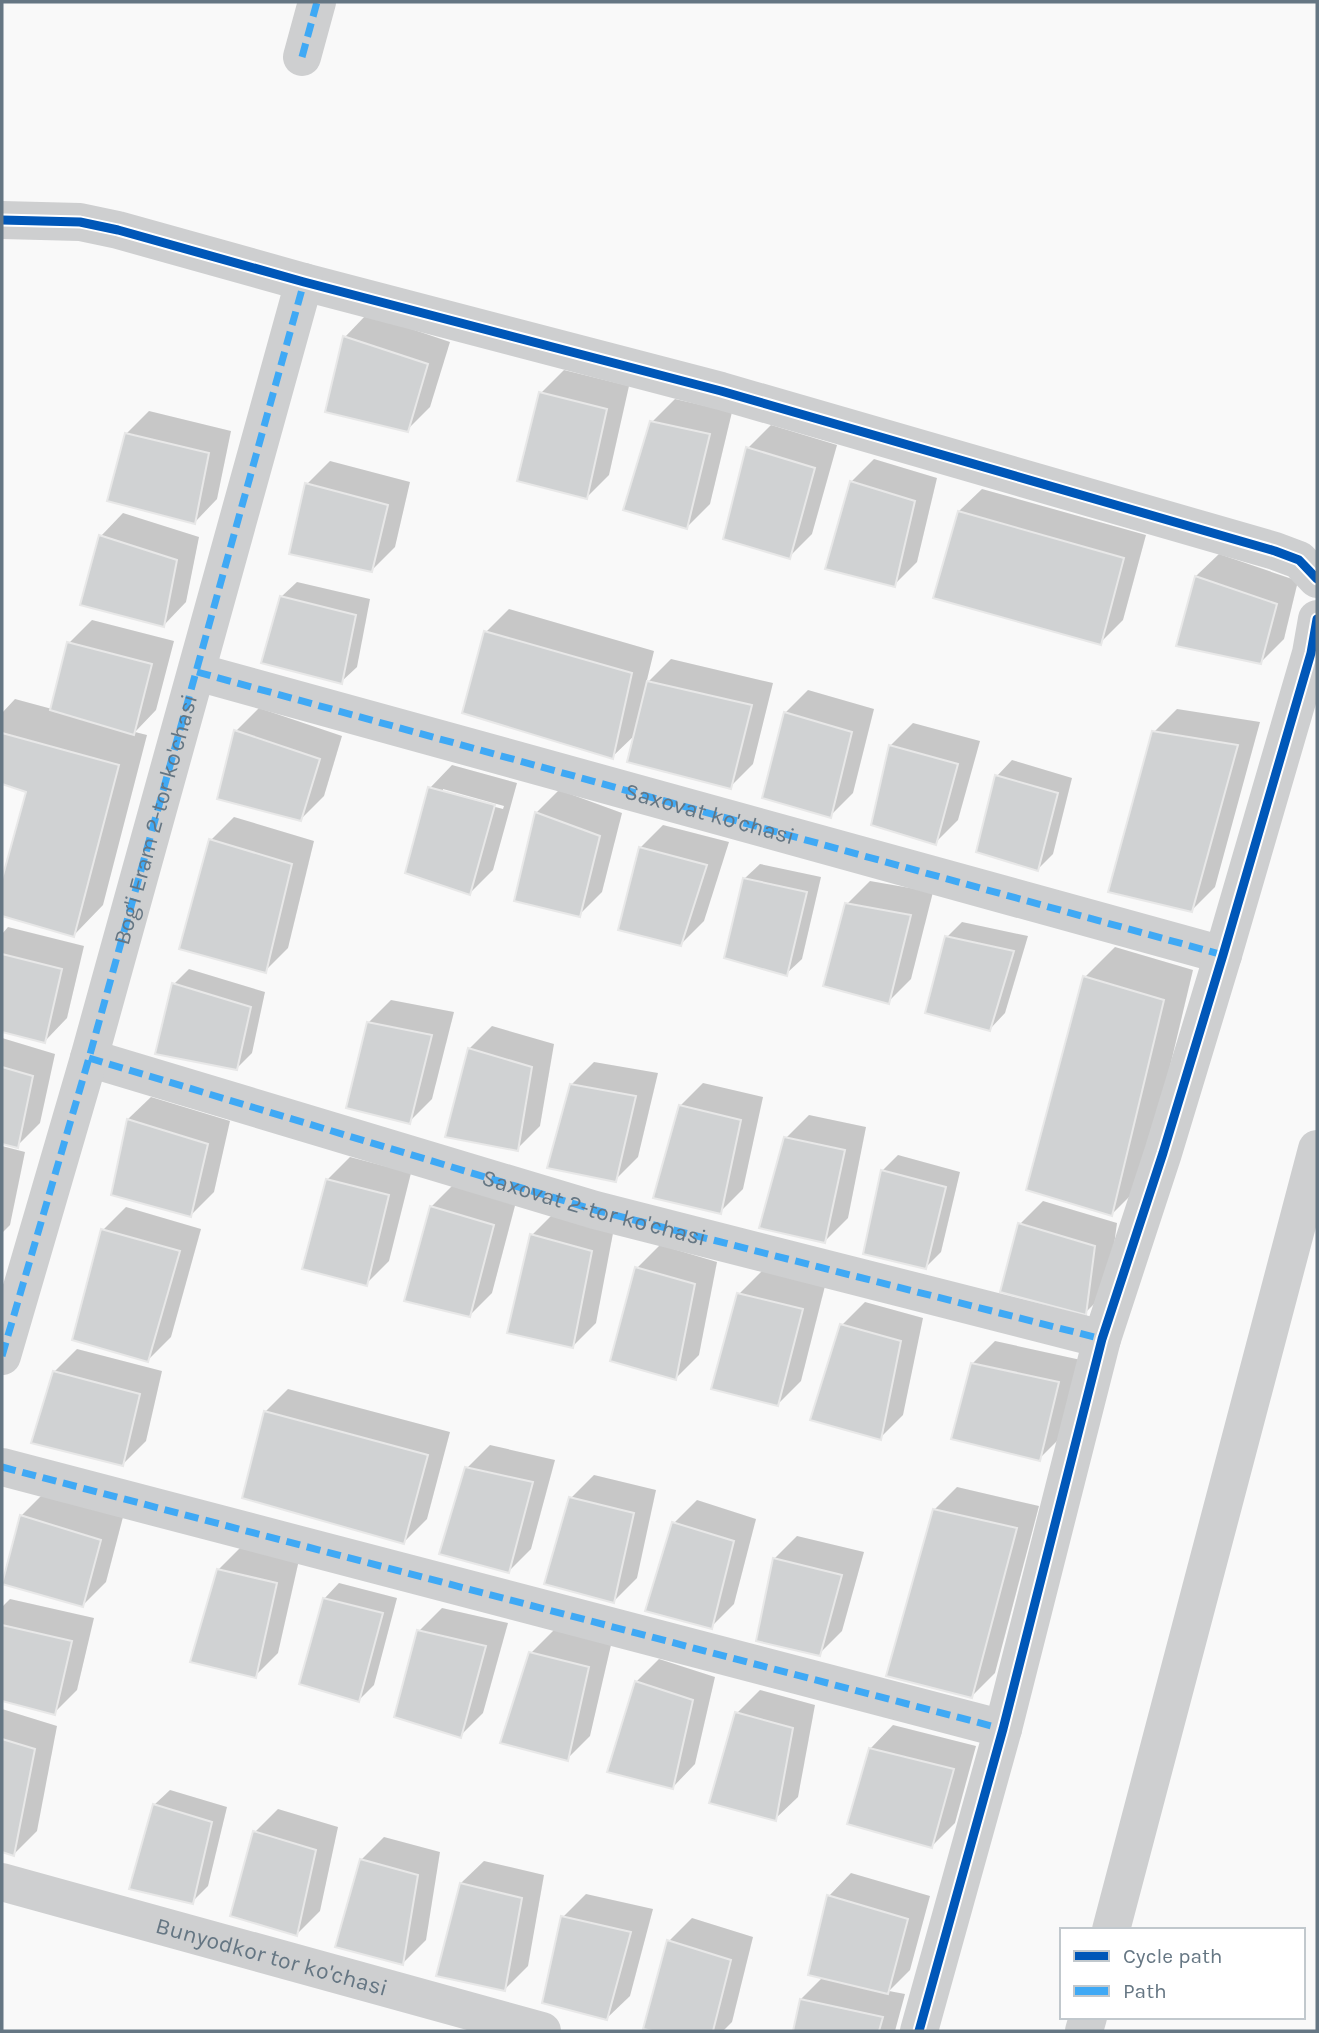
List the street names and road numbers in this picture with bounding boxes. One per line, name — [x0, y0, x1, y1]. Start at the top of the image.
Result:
street label: Bog'i Eram 2-tor ko'chasi — [108, 691, 203, 948]
street label: Saxovat ko'chasi — [622, 778, 798, 850]
street label: Saxovat 2-tor ko'chasi — [479, 1164, 709, 1252]
street label: Bunyodkor tor ko'chasi — [153, 1912, 391, 2002]

